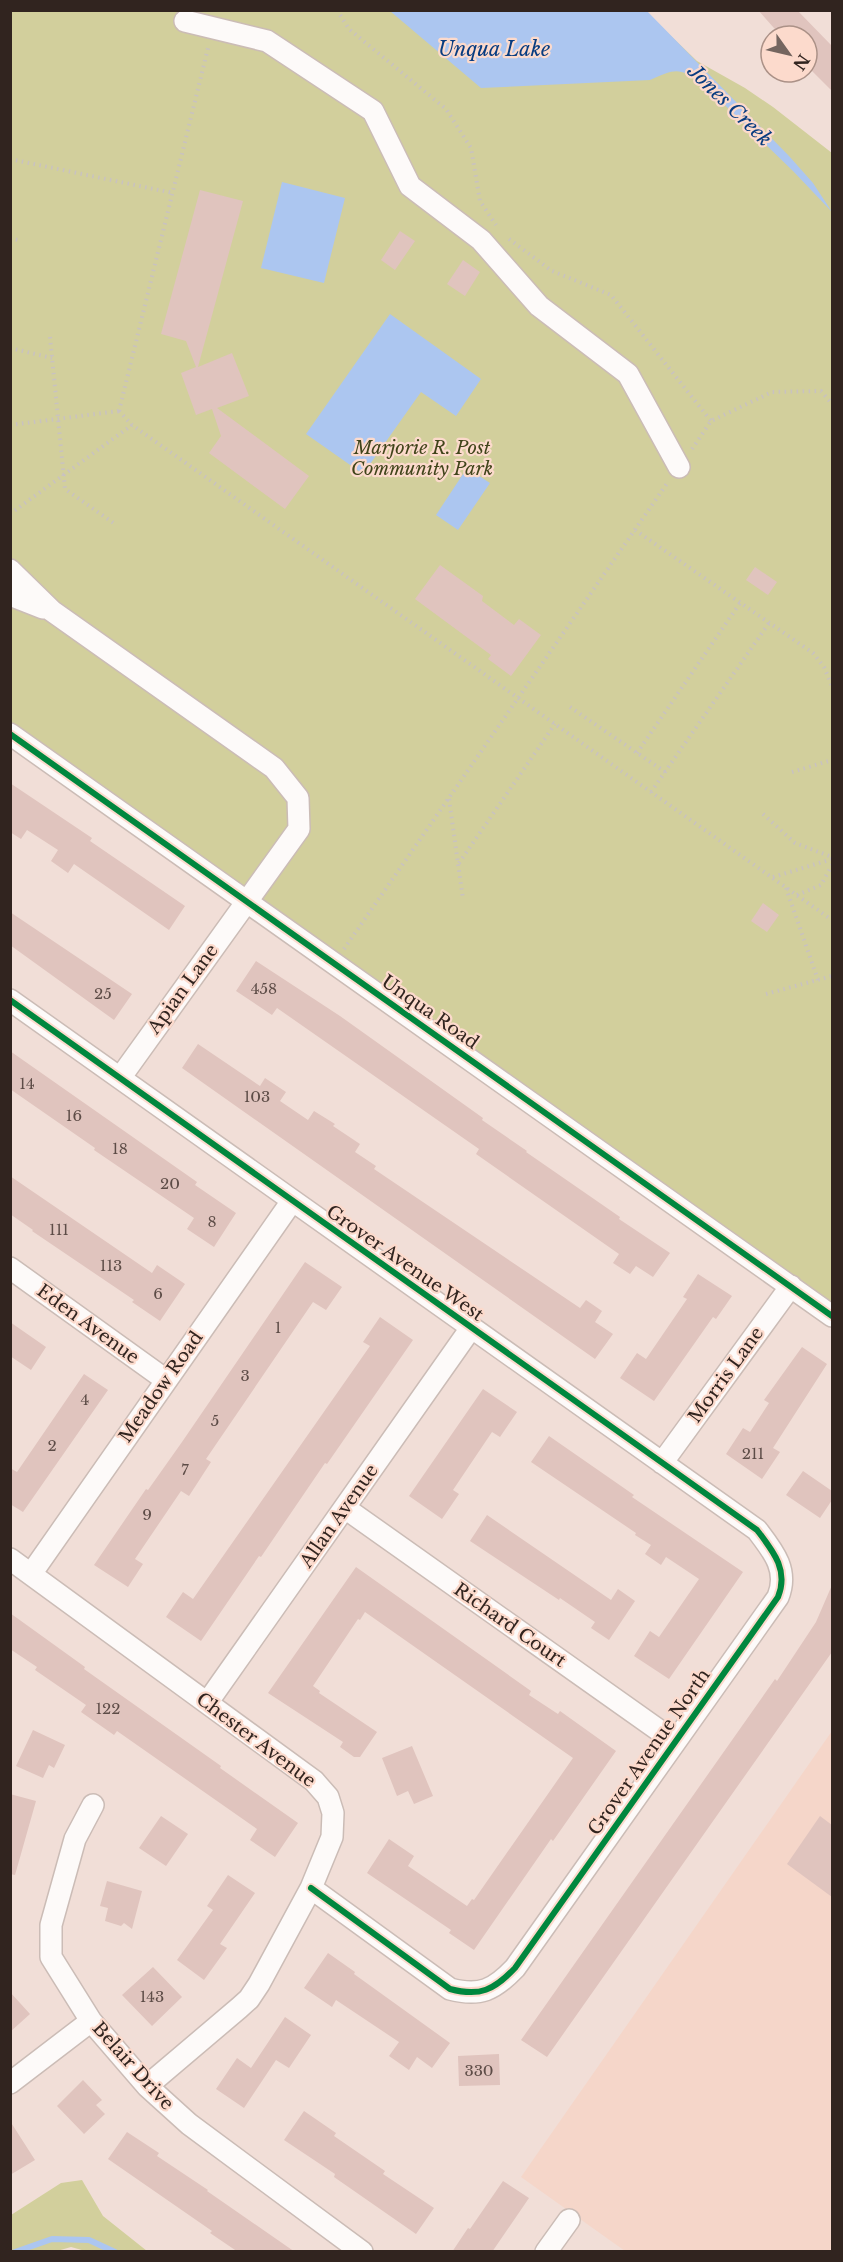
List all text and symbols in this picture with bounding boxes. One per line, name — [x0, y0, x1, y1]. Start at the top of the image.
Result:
north arrow — [759, 24, 819, 84]
water label: Unqua Lake — [438, 37, 550, 61]
text: N — [789, 51, 814, 74]
water label: Jones Creek — [682, 58, 777, 151]
park label: Marjorie R. Post Community Park — [351, 437, 493, 480]
street label: Apian Lane — [142, 940, 223, 1039]
street label: Unqua Road — [377, 970, 483, 1054]
house number: 458 — [251, 979, 277, 998]
house number: 25 — [94, 984, 112, 1003]
house number: 14 — [19, 1074, 35, 1093]
house number: 103 — [244, 1087, 270, 1106]
house number: 16 — [66, 1106, 82, 1125]
house number: 18 — [112, 1139, 128, 1158]
house number: 20 — [160, 1174, 180, 1193]
street label: Grover Avenue West — [322, 1200, 488, 1326]
house number: 8 — [207, 1212, 217, 1231]
house number: 111 — [49, 1220, 69, 1239]
house number: 113 — [100, 1256, 122, 1275]
street label: Eden Avenue — [33, 1280, 143, 1368]
house number: 6 — [153, 1284, 163, 1303]
house number: 1 — [275, 1318, 281, 1337]
street label: Morris Lane — [684, 1323, 768, 1427]
street label: Meadow Road — [114, 1327, 208, 1447]
house number: 3 — [240, 1366, 250, 1385]
house number: 4 — [81, 1390, 89, 1409]
house number: 5 — [211, 1411, 219, 1430]
house number: 2 — [47, 1436, 57, 1455]
house number: 211 — [742, 1444, 764, 1463]
house number: 7 — [181, 1460, 189, 1479]
street label: Allan Avenue — [295, 1460, 383, 1573]
house number: 9 — [142, 1505, 152, 1524]
street label: Richard Court — [450, 1578, 570, 1672]
street label: Grover Avenue North — [583, 1665, 715, 1839]
street label: Chester Avenue — [192, 1688, 320, 1792]
house number: 122 — [95, 1699, 121, 1718]
house number: 143 — [140, 1987, 164, 2006]
street label: Belair Drive — [88, 2017, 178, 2115]
house number: 330 — [464, 2061, 494, 2080]

